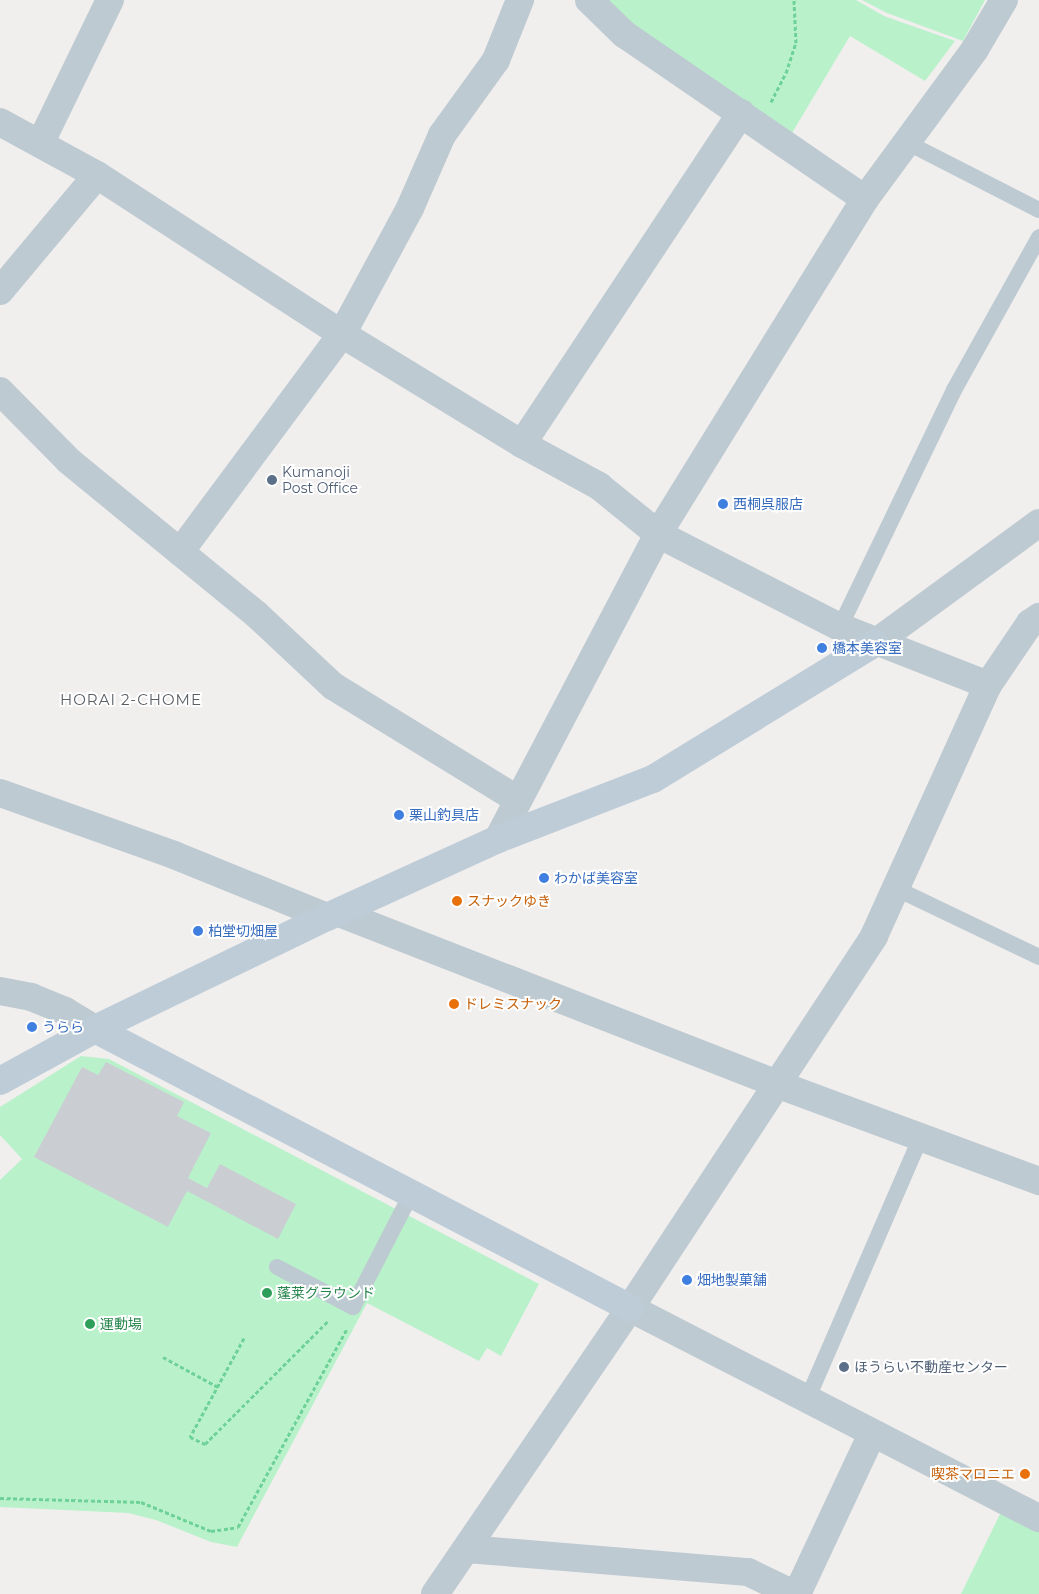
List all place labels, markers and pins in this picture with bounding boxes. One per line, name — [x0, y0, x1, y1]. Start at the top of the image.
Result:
place label: Kumanoji Post Office — [282, 464, 358, 497]
marker: Kumanoji Post Office — [266, 474, 278, 486]
place label: 西桐呉服店 — [733, 496, 803, 512]
marker: 西桐呉服店 — [717, 498, 729, 510]
place label: 橋本美容室 — [832, 640, 902, 656]
marker: 橋本美容室 — [816, 642, 828, 654]
place label: 栗山釣具店 — [409, 807, 479, 823]
marker: 栗山釣具店 — [393, 809, 405, 821]
place label: わかば美容室 — [554, 870, 638, 886]
marker: わかば美容室 — [538, 872, 550, 884]
place label: スナックゆき — [467, 893, 551, 909]
marker: スナックゆき — [451, 895, 463, 907]
place label: 柏堂切畑屋 — [208, 923, 278, 939]
marker: 柏堂切畑屋 — [192, 925, 204, 937]
place label: ドレミスナック — [464, 996, 562, 1012]
marker: ドレミスナック — [448, 998, 460, 1010]
place label: うらら — [42, 1019, 84, 1035]
marker: うらら — [26, 1021, 38, 1033]
place label: 畑地製菓舗 — [697, 1272, 767, 1288]
marker: 畑地製菓舗 — [681, 1274, 693, 1286]
place label: 蓬莱グラウンド — [277, 1285, 375, 1301]
marker: 蓬莱グラウンド — [261, 1287, 273, 1299]
place label: 運動場 — [100, 1316, 142, 1332]
marker: 運動場 — [84, 1318, 96, 1330]
place label: ほうらい不動産センター — [854, 1359, 1008, 1375]
marker: ほうらい不動産センター — [838, 1361, 850, 1373]
place label: 喫茶マロニエ — [931, 1466, 1015, 1482]
marker: 喫茶マロニエ — [1019, 1468, 1031, 1480]

